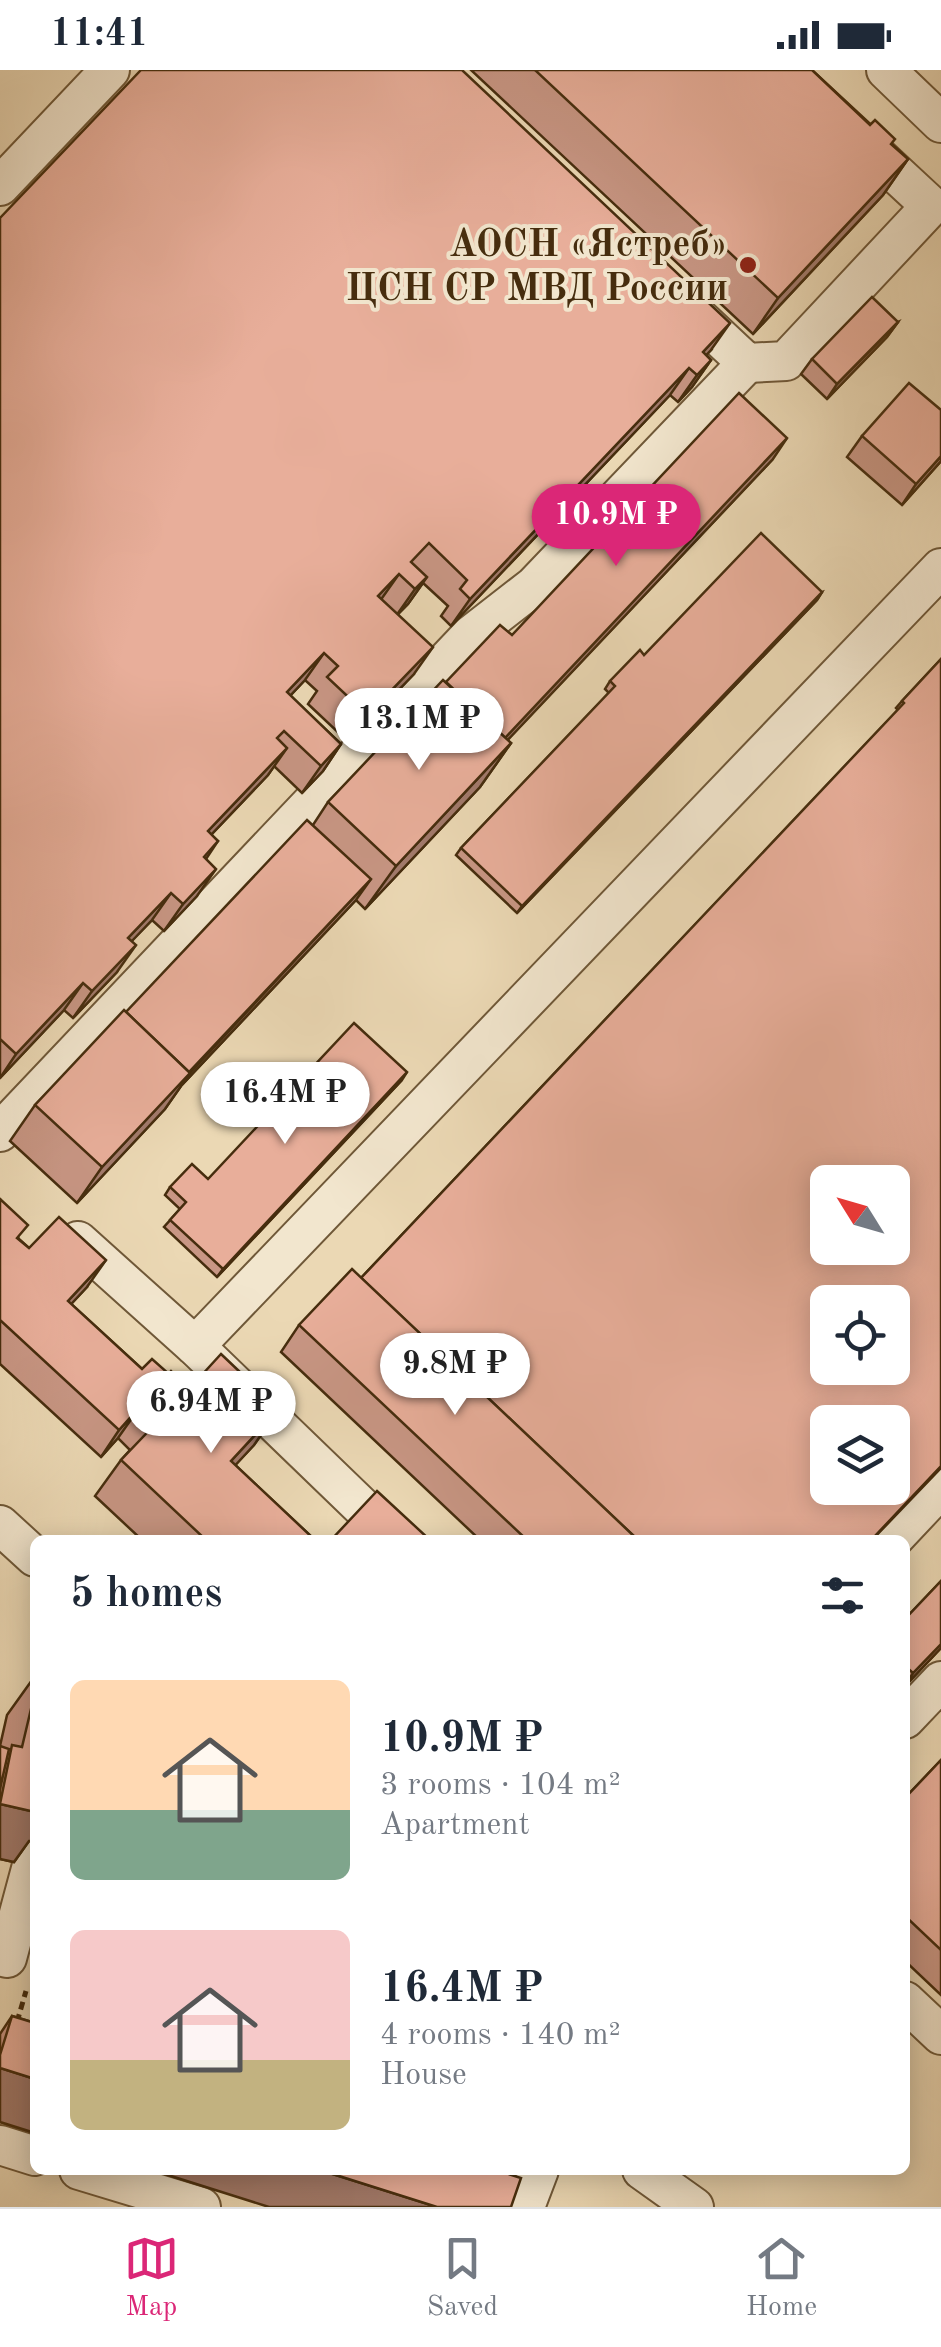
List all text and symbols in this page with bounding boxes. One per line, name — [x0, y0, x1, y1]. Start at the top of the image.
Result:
text: 11:41 — [50, 16, 149, 54]
place label: АОСН «Ястреб» ЦСН СР МВД России — [346, 227, 728, 309]
marker: АОСН «Ястреб» ЦСН СР МВД России — [737, 254, 759, 276]
pin: 10.9M ₽ — [524, 484, 708, 569]
text: 10.9M ₽ — [554, 500, 678, 532]
pin: 13.1M ₽ — [327, 688, 511, 773]
text: 13.1M ₽ — [357, 704, 481, 736]
pin: 16.4M ₽ — [193, 1062, 377, 1147]
text: 16.4M ₽ — [223, 1078, 347, 1110]
north arrow — [810, 1165, 910, 1265]
map controls — [810, 1165, 910, 1505]
button: locate — [810, 1285, 910, 1385]
pin: 9.8M ₽ — [374, 1333, 536, 1418]
text: 9.8M ₽ — [402, 1349, 508, 1381]
pin: 6.94M ₽ — [119, 1371, 303, 1456]
text: 6.94M ₽ — [149, 1387, 273, 1419]
button: layers — [810, 1405, 910, 1505]
icon: filters — [815, 1568, 870, 1623]
text: 5 homes — [70, 1574, 222, 1616]
text: 10.9M ₽ — [380, 1719, 543, 1761]
icon: home — [150, 1720, 270, 1840]
text: 3 rooms · 104 m² — [380, 1770, 621, 1802]
text: Apartment — [380, 1810, 530, 1842]
text: 16.4M ₽ — [380, 1969, 543, 2011]
icon: home — [150, 1970, 270, 2090]
text: 4 rooms · 140 m² — [380, 2020, 621, 2052]
text: House — [380, 2060, 467, 2092]
tab: Map — [124, 2231, 179, 2326]
tab: Saved — [427, 2231, 498, 2326]
tab: Home — [746, 2231, 817, 2326]

